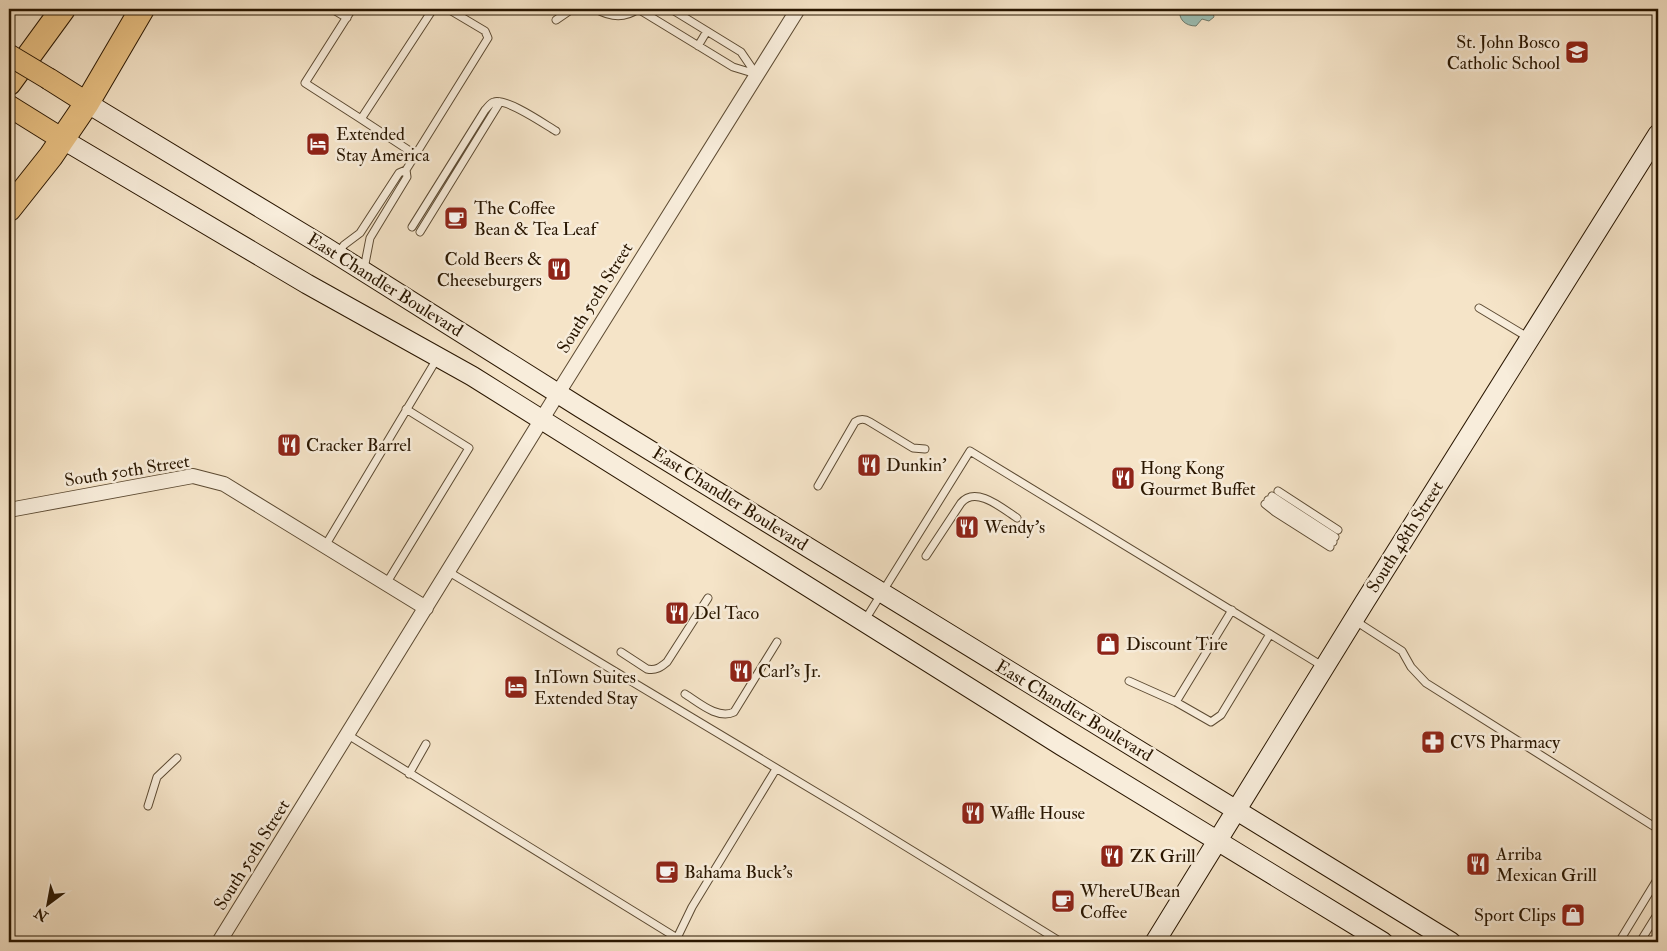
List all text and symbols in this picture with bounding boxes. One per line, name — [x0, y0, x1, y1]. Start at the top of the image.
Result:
place label: St. John Bosco Catholic School — [1447, 31, 1560, 75]
school or university icon: St. John Bosco Catholic School — [1564, 39, 1590, 65]
place label: Extended Stay America — [336, 123, 430, 167]
hotel icon: Extended Stay America — [305, 131, 331, 157]
place label: The Coffee Bean & Tea Leaf — [474, 197, 599, 241]
cafe icon: The Coffee Bean & Tea Leaf — [443, 205, 469, 231]
street label: East Chandler Boulevard — [303, 228, 467, 342]
street label: South 50th Street — [552, 238, 638, 358]
place label: Cold Beers & Cheeseburgers — [437, 248, 542, 292]
restaurant icon: Cold Beers & Cheeseburgers — [546, 256, 572, 282]
restaurant icon: Cracker Barrel — [276, 432, 302, 458]
place label: Cracker Barrel — [306, 434, 412, 457]
street label: East Chandler Boulevard — [648, 442, 812, 556]
street label: South 50th Street — [63, 450, 191, 492]
restaurant icon: Dunkin' — [856, 452, 882, 478]
place label: Dunkin' — [886, 454, 947, 477]
place label: Hong Kong Gourmet Buffet — [1140, 457, 1256, 501]
restaurant icon: Hong Kong Gourmet Buffet — [1110, 465, 1136, 491]
street label: South 48th Street — [1361, 477, 1449, 597]
restaurant icon: Wendy's — [954, 514, 980, 540]
place label: Wendy's — [983, 516, 1045, 539]
restaurant icon: Del Taco — [664, 600, 690, 626]
place label: Del Taco — [694, 602, 760, 625]
shop icon: Discount Tire — [1095, 631, 1121, 657]
place label: Discount Tire — [1126, 633, 1228, 656]
street label: East Chandler Boulevard — [991, 655, 1157, 767]
restaurant icon: Carl's Jr. — [728, 658, 754, 684]
place label: Carl's Jr. — [758, 660, 821, 683]
place label: InTown Suites Extended Stay — [534, 666, 639, 710]
hotel icon: InTown Suites Extended Stay — [503, 674, 529, 700]
pharmacy icon: CVS Pharmacy — [1420, 729, 1446, 755]
place label: CVS Pharmacy — [1450, 731, 1561, 754]
street label: South 50th Street — [209, 795, 295, 915]
restaurant icon: Waffle House — [960, 800, 986, 826]
place label: Waffle House — [989, 802, 1086, 825]
restaurant icon: ZK Grill — [1099, 843, 1125, 869]
place label: Arriba Mexican Grill — [1495, 843, 1597, 887]
place label: ZK Grill — [1130, 845, 1196, 868]
restaurant icon: Arriba Mexican Grill — [1465, 851, 1491, 877]
cafe icon: Bahama Buck's — [654, 859, 680, 885]
place label: Bahama Buck's — [684, 861, 793, 884]
north arrow — [22, 878, 72, 928]
place label: WhereUBean Coffee — [1079, 880, 1180, 924]
cafe icon: WhereUBean Coffee — [1050, 888, 1076, 914]
shop icon: Sport Clips — [1560, 902, 1586, 928]
text: N — [31, 904, 52, 926]
place label: Sport Clips — [1474, 904, 1556, 927]

